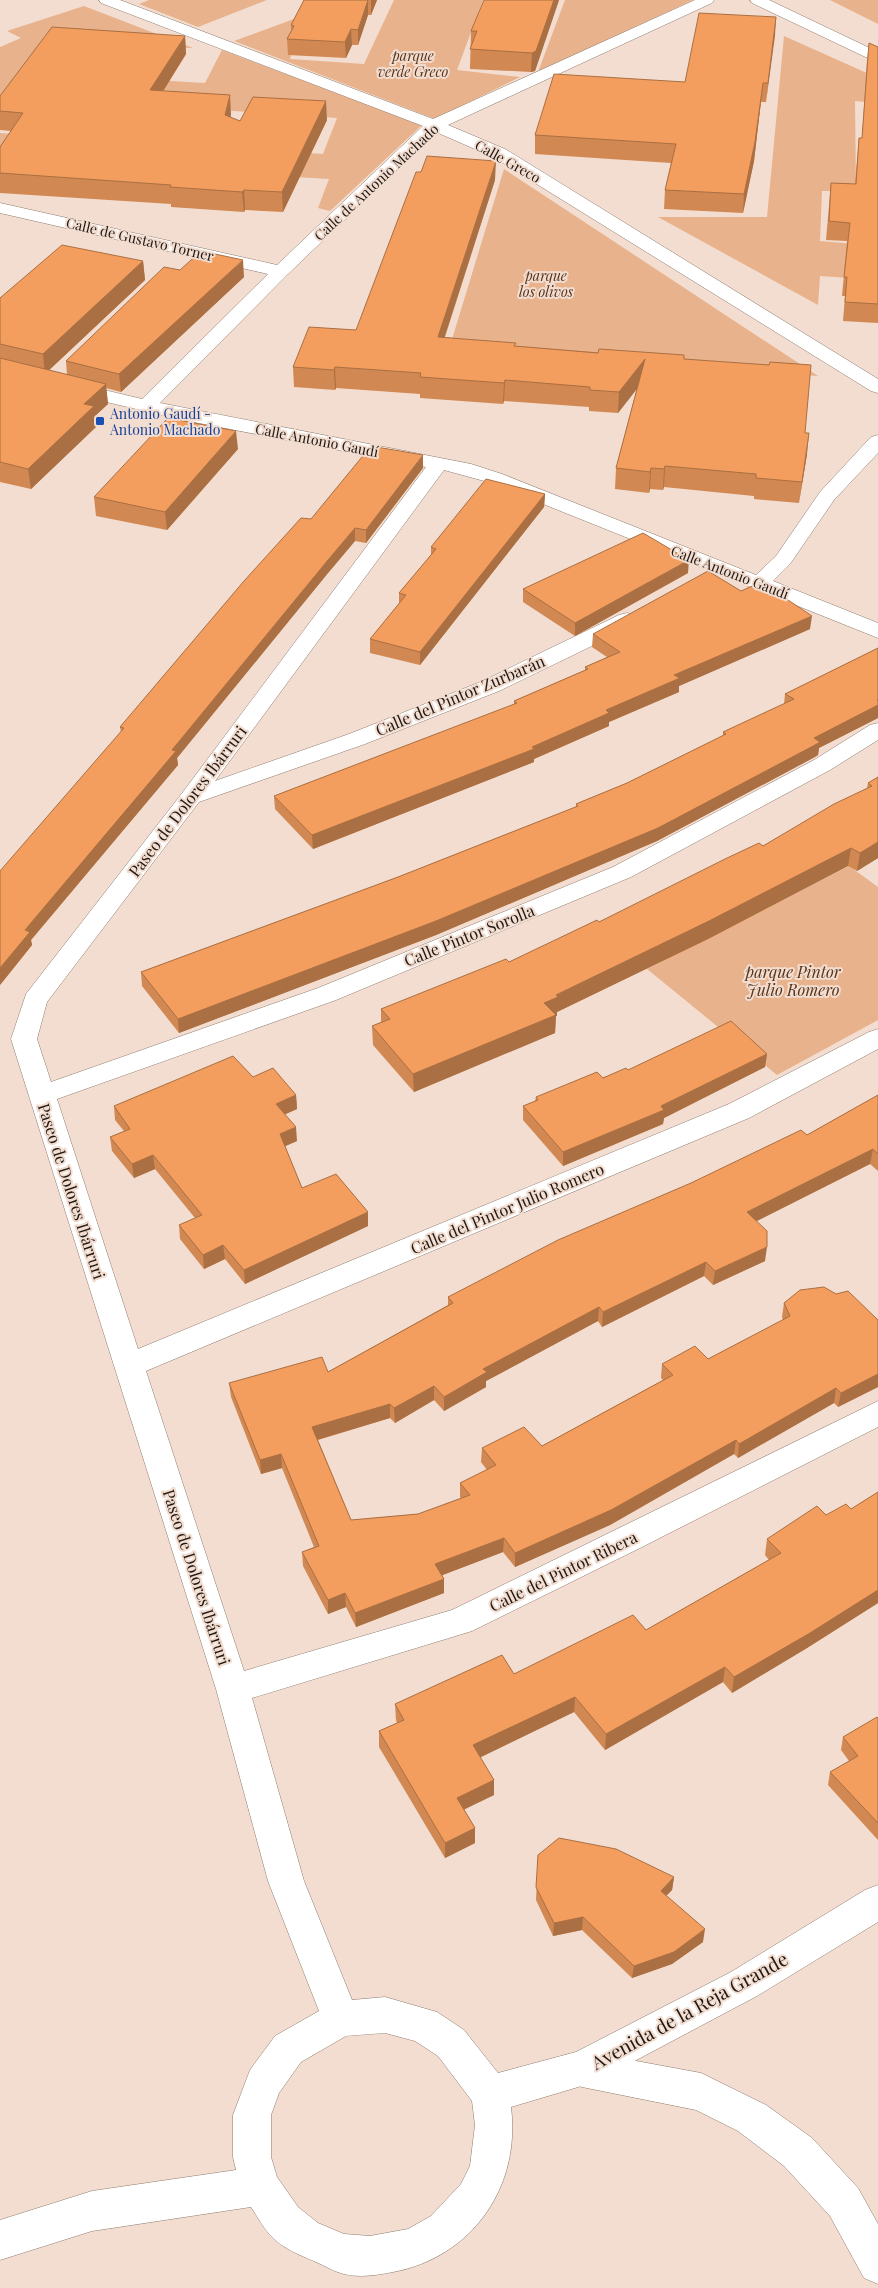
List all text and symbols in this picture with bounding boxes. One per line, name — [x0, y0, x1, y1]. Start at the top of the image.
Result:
park label: parque verde Greco — [378, 46, 449, 81]
street label: Calle de Antonio Machado — [310, 119, 443, 245]
street label: Calle Greco — [472, 135, 545, 187]
street label: Calle de Gustavo Torner — [64, 213, 216, 265]
park label: parque los olivos — [519, 266, 574, 301]
place label: Antonio Gaudí - Antonio Machado — [109, 404, 221, 439]
marker: Antonio Gaudí - Antonio Machado — [94, 415, 106, 427]
street label: Calle Antonio Gaudí — [254, 419, 380, 461]
street label: Calle Antonio Gaudí — [668, 541, 792, 603]
street label: Calle del Pintor Zurbarán — [372, 650, 548, 740]
street label: Paseo de Dolores Ibárruri — [123, 721, 251, 881]
street label: Calle Pintor Sorolla — [401, 899, 537, 971]
park label: parque Pintor Julio Romero — [743, 961, 842, 1000]
street label: Paseo de Dolores Ibárruri — [34, 1100, 110, 1282]
street label: Calle del Pintor Julio Romero — [407, 1158, 607, 1258]
street label: Paseo de Dolores Ibárruri — [159, 1486, 235, 1668]
street label: Calle del Pintor Ribera — [486, 1526, 640, 1616]
street label: Avenida de la Reja Grande — [585, 1945, 792, 2075]

